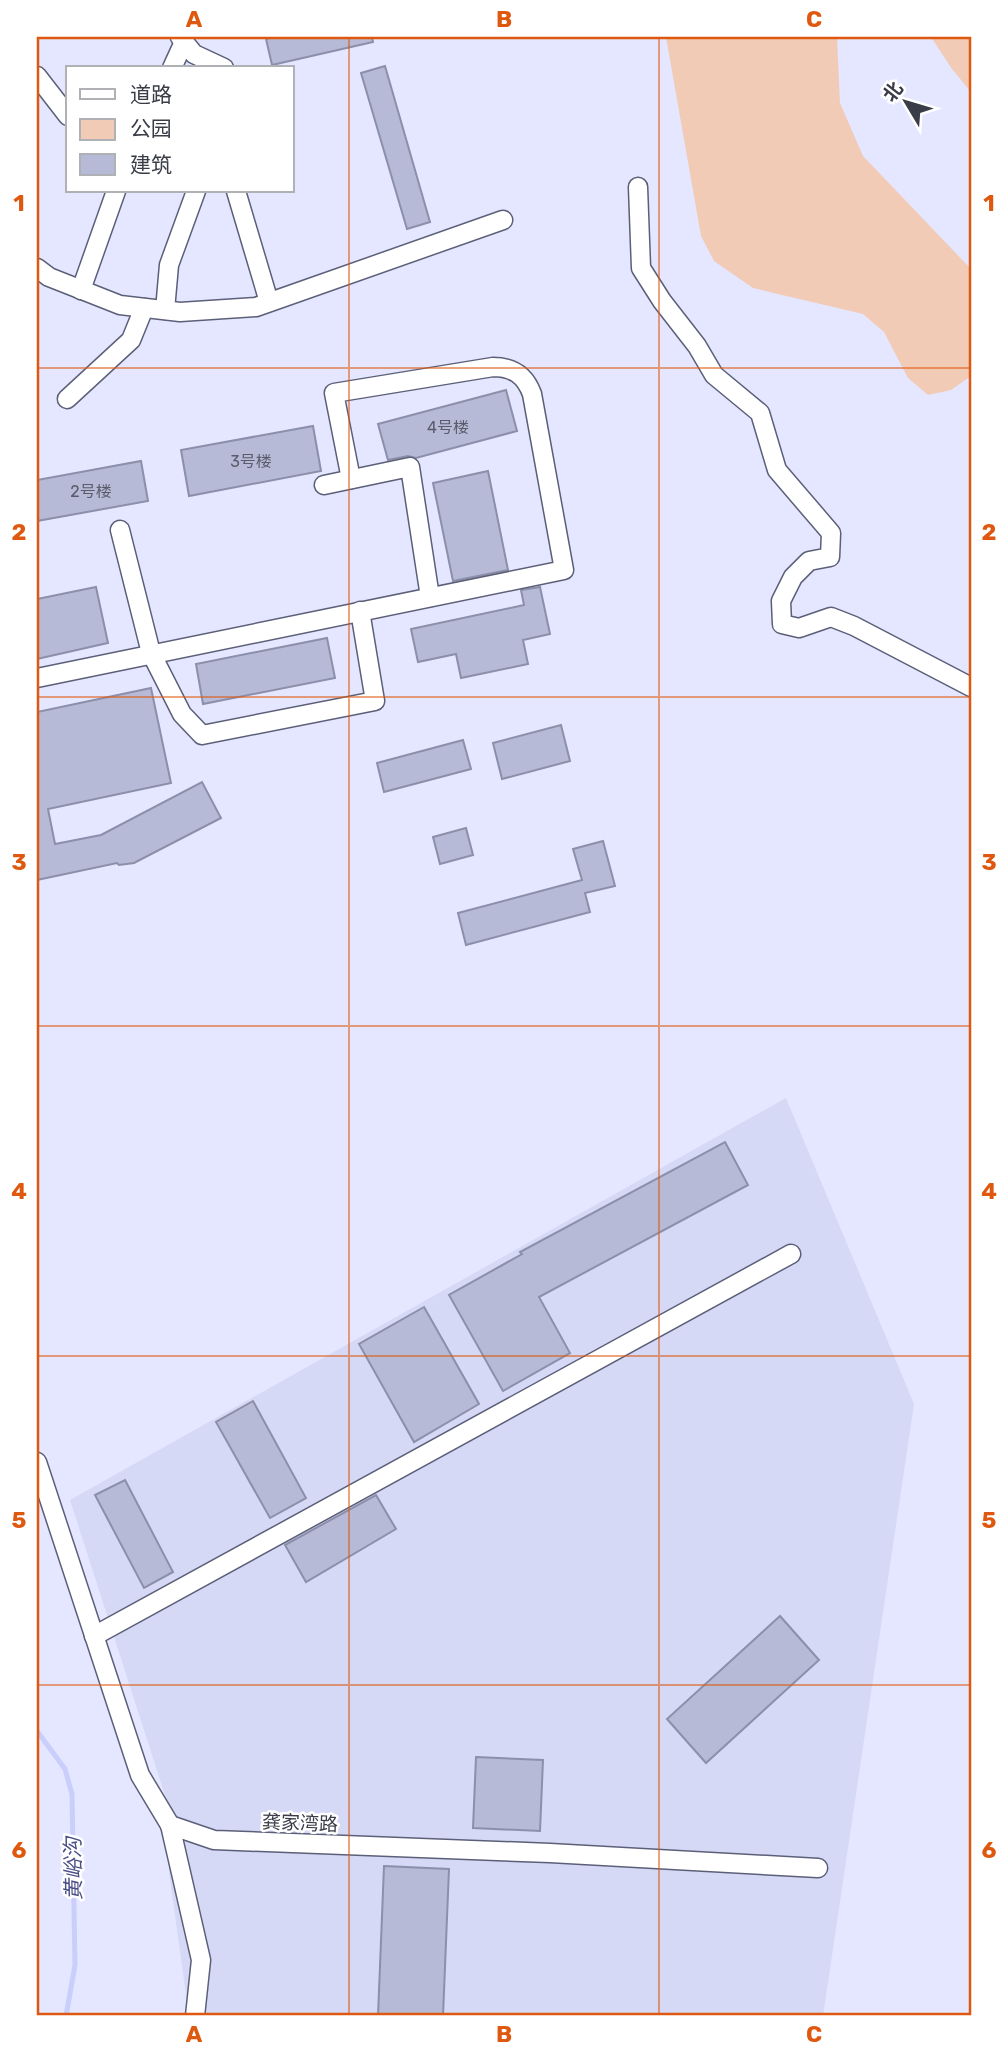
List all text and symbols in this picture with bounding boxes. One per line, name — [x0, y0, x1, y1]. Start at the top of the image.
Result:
text: A — [186, 5, 203, 33]
text: B — [496, 5, 512, 33]
text: C — [806, 5, 822, 33]
legend — [66, 66, 294, 192]
north arrow — [872, 66, 942, 136]
text: 北 — [878, 77, 908, 106]
text: 道路 — [130, 82, 172, 107]
text: 公园 — [130, 116, 172, 141]
text: 建筑 — [130, 152, 172, 177]
text: 1 — [13, 189, 25, 217]
text: 1 — [983, 189, 995, 217]
house number: 4号楼 — [427, 418, 469, 437]
house number: 3号楼 — [230, 452, 272, 471]
house number: 2号楼 — [70, 482, 112, 501]
text: 2 — [12, 518, 26, 546]
text: 2 — [982, 518, 996, 546]
text: 3 — [11, 848, 27, 876]
text: 3 — [981, 848, 997, 876]
text: 4 — [11, 1177, 27, 1205]
text: 4 — [981, 1177, 997, 1205]
text: 5 — [12, 1506, 27, 1534]
text: 5 — [982, 1506, 997, 1534]
street label: 龚家湾路 — [262, 1810, 338, 1836]
water label: 黄峪沟 — [60, 1835, 86, 1901]
text: 6 — [12, 1836, 27, 1864]
text: 6 — [982, 1836, 997, 1864]
text: A — [186, 2020, 203, 2048]
text: B — [496, 2020, 512, 2048]
text: C — [806, 2020, 822, 2048]

